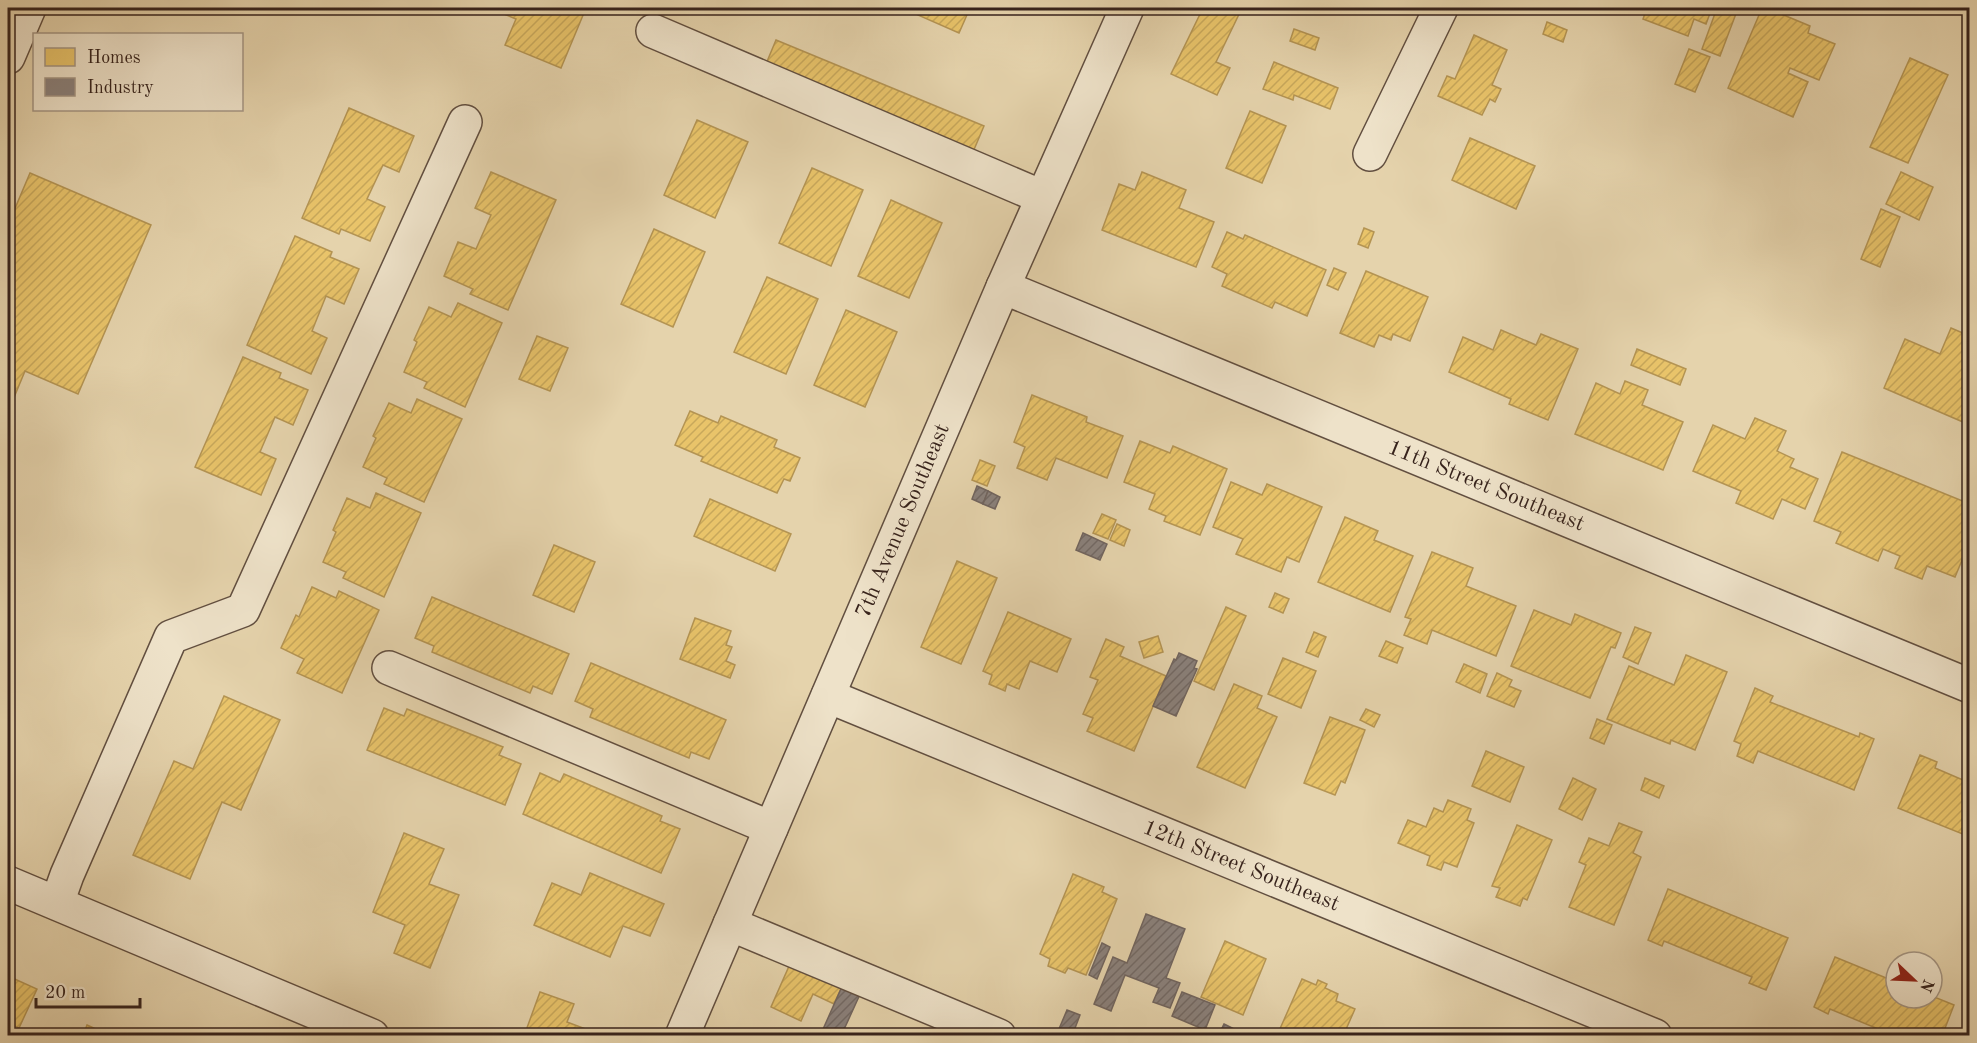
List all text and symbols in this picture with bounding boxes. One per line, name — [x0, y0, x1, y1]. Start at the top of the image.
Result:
legend — [33, 33, 243, 111]
text: Homes — [87, 49, 141, 67]
text: Industry — [87, 79, 154, 97]
street label: 7th Avenue Southeast — [852, 421, 954, 621]
street label: 11th Street Southeast — [1385, 436, 1587, 536]
street label: 12th Street Southeast — [1140, 816, 1342, 916]
north arrow — [1884, 950, 1944, 1010]
scale bar — [36, 971, 140, 1009]
text: N — [1916, 976, 1936, 995]
text: 20 m — [45, 984, 85, 1002]

